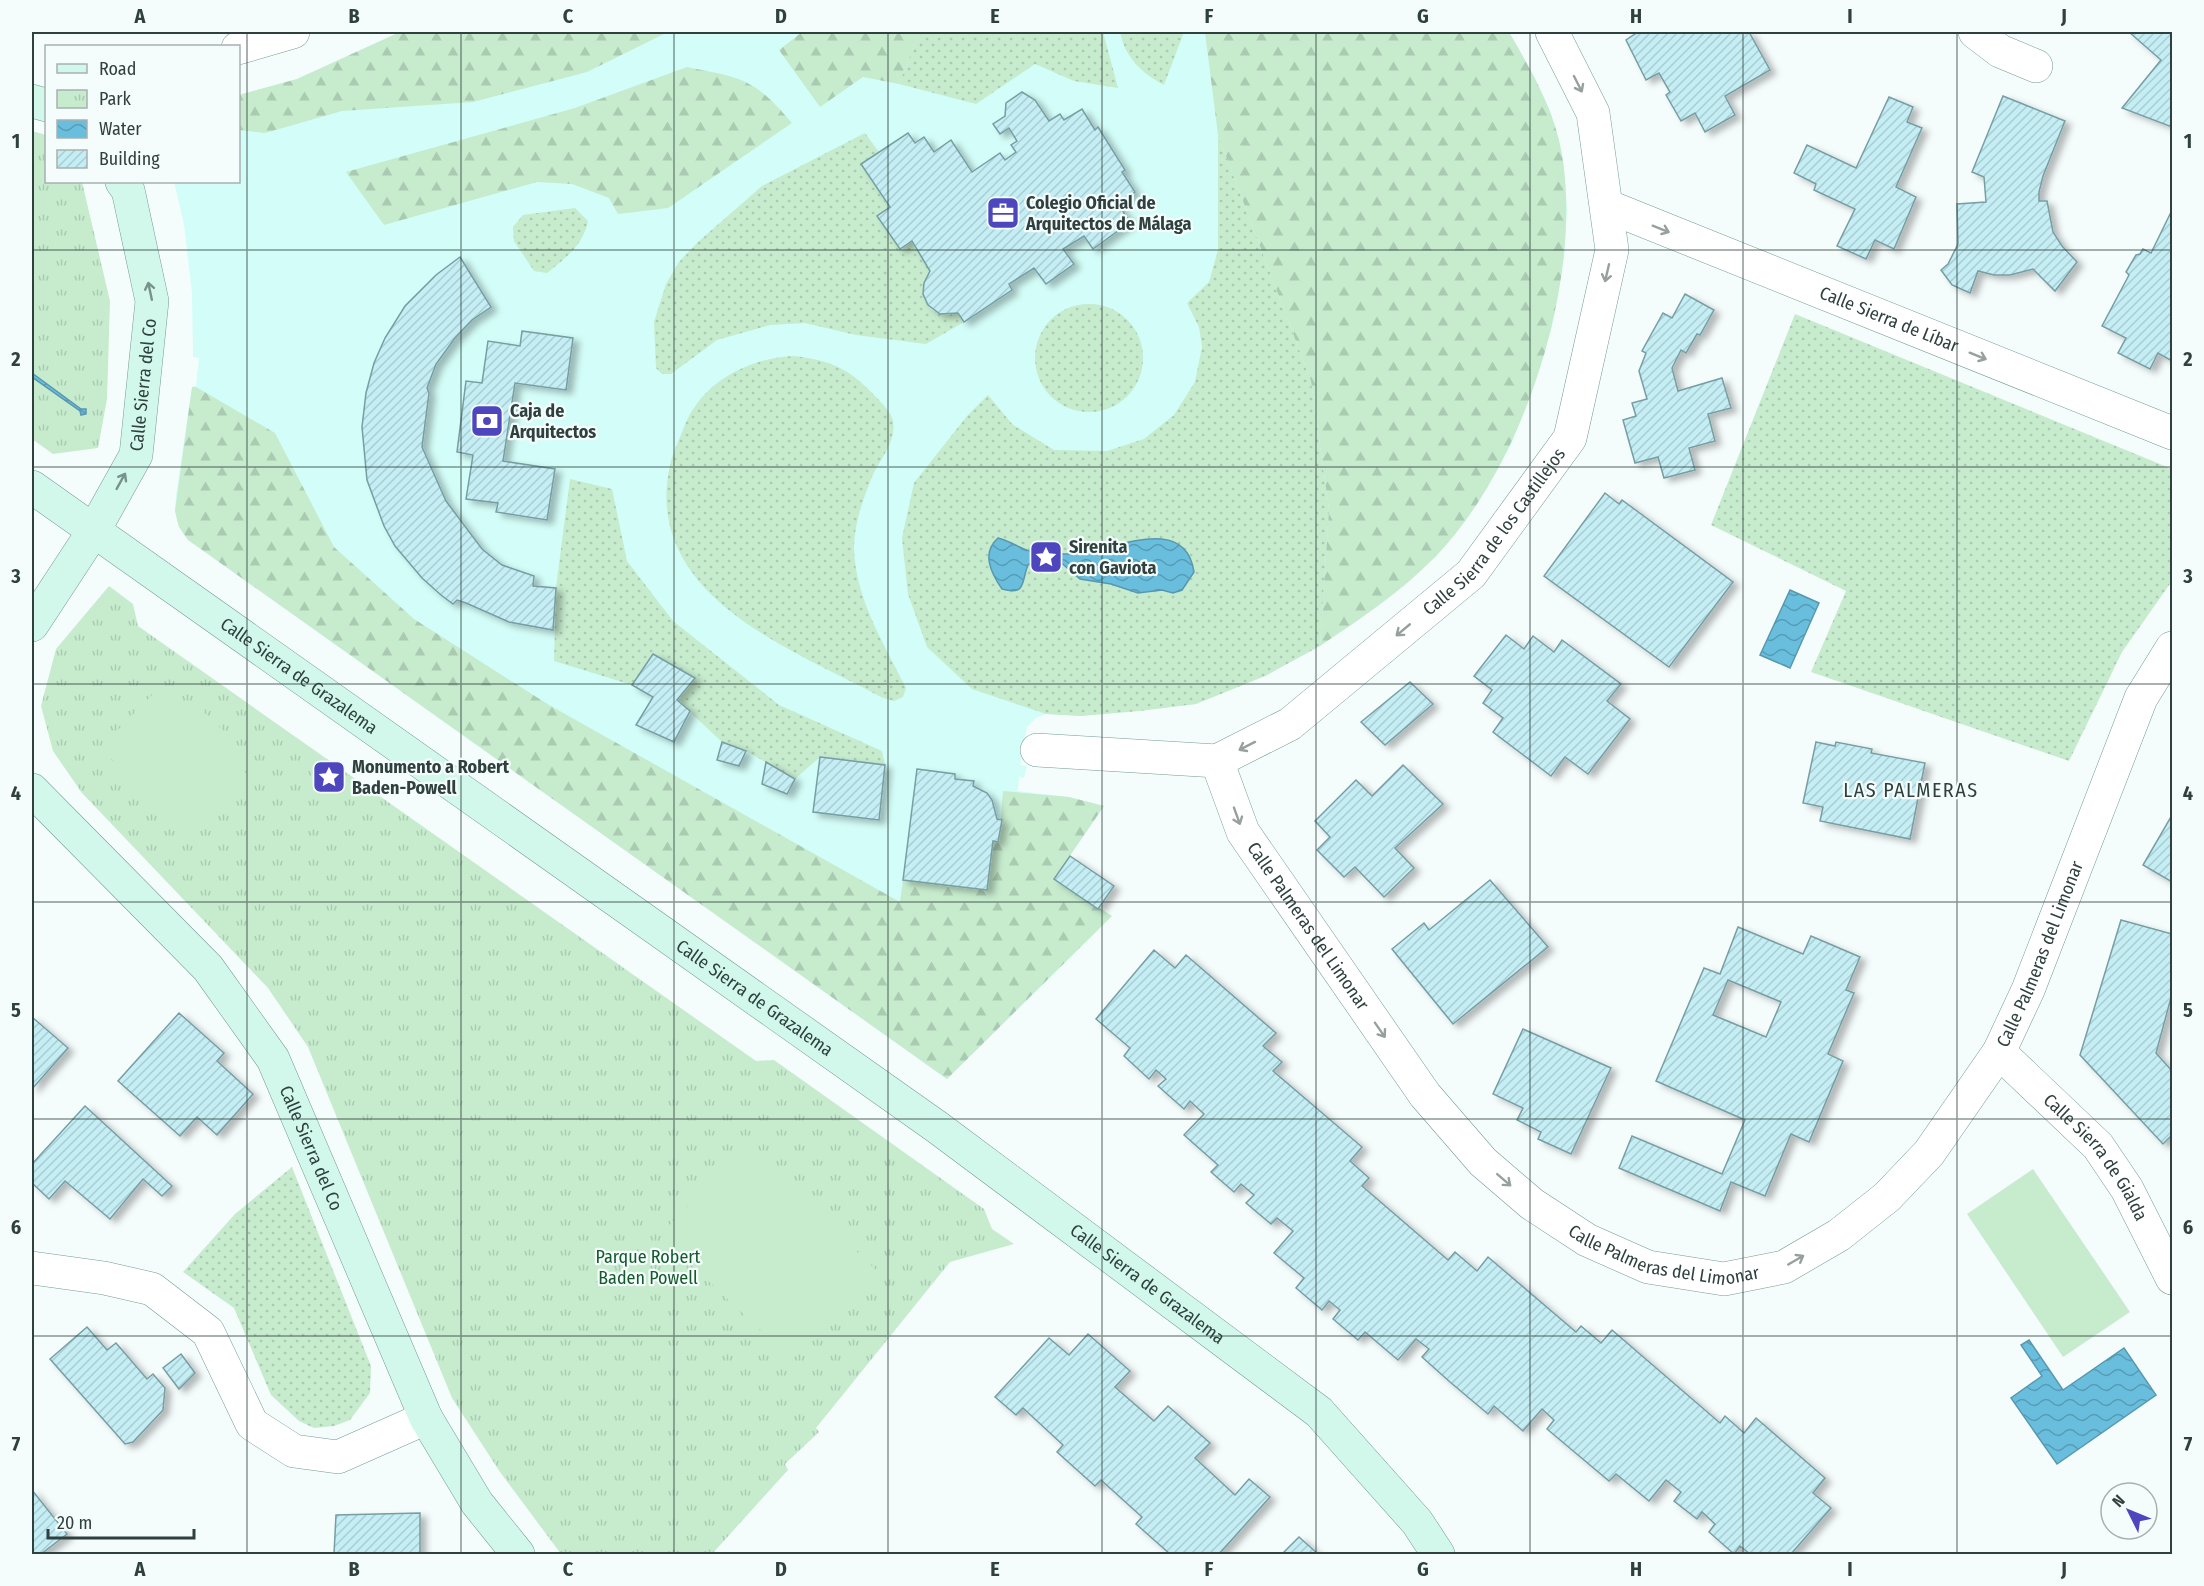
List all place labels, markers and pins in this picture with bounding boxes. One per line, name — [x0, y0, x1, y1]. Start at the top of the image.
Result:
place label: Colegio Oficial de Arquitectos de Málaga — [1025, 192, 1191, 235]
office icon: Colegio Oficial de Arquitectos de Málaga — [985, 195, 1021, 231]
place label: Caja de Arquitectos — [509, 400, 596, 443]
bank icon: Caja de Arquitectos — [469, 403, 505, 439]
place label: Sirenita con Gaviota — [1069, 536, 1156, 579]
place icon: Sirenita con Gaviota — [1028, 539, 1064, 575]
place label: Monumento a Robert Baden-Powell — [352, 756, 510, 799]
place icon: Monumento a Robert Baden-Powell — [311, 759, 347, 795]

